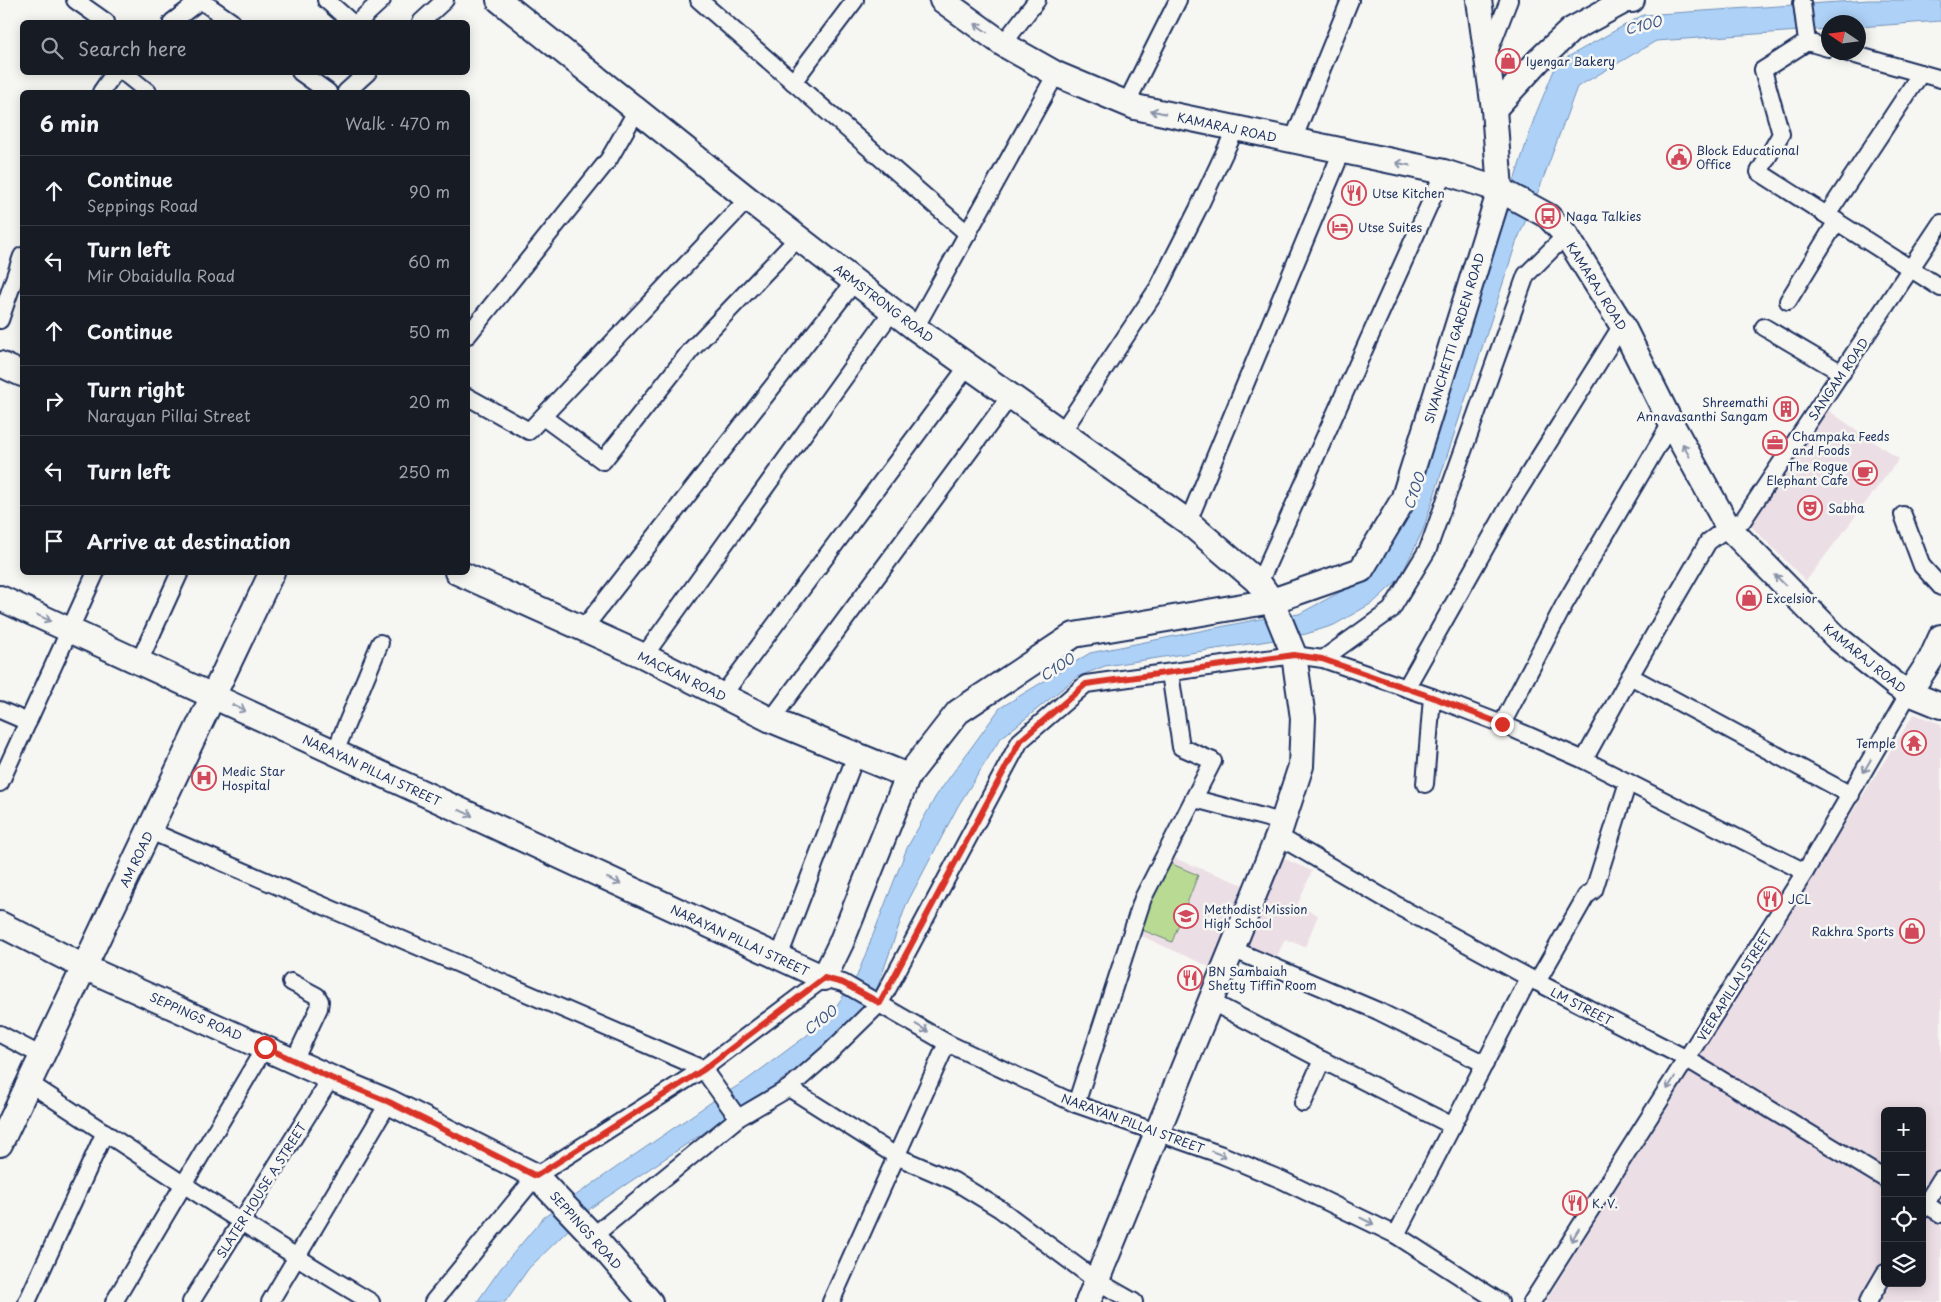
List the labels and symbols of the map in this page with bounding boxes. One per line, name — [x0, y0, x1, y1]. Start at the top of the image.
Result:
water label: C100 — [1622, 10, 1665, 40]
north arrow — [1821, 15, 1866, 60]
one-way arrow — [974, 23, 988, 33]
shop icon: Iyengar Bakery — [1495, 48, 1521, 74]
place label: Iyengar Bakery — [1526, 52, 1615, 70]
one-way arrow — [1150, 107, 1166, 116]
street label: KAMARAJ ROAD — [1176, 108, 1278, 146]
place label: Block Educational Office — [1696, 141, 1799, 173]
public building icon: Block Educational Office — [1666, 144, 1692, 170]
one-way arrow — [1395, 158, 1411, 168]
restaurant icon: Utse Kitchen — [1341, 180, 1367, 206]
place label: Utse Kitchen — [1372, 184, 1445, 202]
bus stop icon: Naga Talkies — [1535, 203, 1561, 229]
place label: Naga Talkies — [1566, 207, 1642, 225]
hotel icon: Utse Suites — [1327, 214, 1353, 240]
place label: Utse Suites — [1358, 218, 1423, 236]
street label: KAMARAJ ROAD — [1563, 238, 1631, 334]
street label: SIVANCHETTI GARDEN ROAD — [1419, 251, 1489, 425]
street label: ARMSTRONG ROAD — [830, 260, 938, 346]
street label: SANGAM ROAD — [1804, 334, 1872, 424]
place label: Shreemathi Annavasanthi Sangam — [1637, 393, 1768, 425]
building icon: Shreemathi Annavasanthi Sangam — [1773, 396, 1799, 422]
place label: Champaka Feeds and Foods — [1792, 427, 1890, 459]
office icon: Champaka Feeds and Foods — [1762, 430, 1788, 456]
one-way arrow — [1681, 443, 1690, 458]
place label: The Rogue Elephant Cafe — [1766, 457, 1848, 489]
cafe icon: The Rogue Elephant Cafe — [1852, 460, 1878, 486]
water label: C100 — [1398, 468, 1431, 512]
theatre icon: Sabha — [1797, 495, 1823, 521]
place label: Sabha — [1828, 499, 1865, 517]
one-way arrow — [1774, 574, 1787, 586]
shop icon: Excelsior — [1736, 585, 1762, 611]
place label: Excelsior — [1766, 589, 1817, 607]
one-way arrow — [36, 614, 51, 623]
street label: KAMARAJ ROAD — [1820, 619, 1910, 697]
street label: MACKAN ROAD — [635, 647, 729, 705]
water label: C100 — [1036, 647, 1080, 686]
one-way arrow — [231, 704, 246, 714]
route end — [1491, 713, 1514, 736]
street label: NARAYAN PILLAI STREET — [300, 730, 445, 810]
temple icon: Temple — [1901, 730, 1927, 756]
place label: Temple — [1856, 734, 1896, 752]
one-way arrow — [1862, 758, 1872, 773]
place label: Medic Star Hospital — [222, 762, 285, 794]
hospital icon: Medic Star Hospital — [191, 765, 217, 791]
one-way arrow — [458, 809, 473, 819]
street label: AM ROAD — [115, 828, 157, 890]
one-way arrow — [606, 877, 621, 887]
restaurant icon: JCL — [1757, 886, 1783, 912]
place label: JCL — [1788, 890, 1811, 908]
street label: NARAYAN PILLAI STREET — [668, 900, 813, 980]
place label: Methodist Mission High School — [1204, 900, 1307, 932]
school or university icon: Methodist Mission High School — [1173, 903, 1199, 929]
shop icon: Rakhra Sports — [1899, 918, 1925, 944]
place label: Rakhra Sports — [1812, 922, 1894, 940]
street label: VEERAPILLAI STREET — [1692, 925, 1776, 1044]
place label: BN Sambaiah Shetty Tiffin Room — [1208, 962, 1317, 994]
restaurant icon: BN Sambaiah Shetty Tiffin Room — [1177, 965, 1203, 991]
street label: LM STREET — [1548, 983, 1617, 1030]
street label: SEPPINGS ROAD — [147, 987, 245, 1045]
water label: C100 — [799, 999, 843, 1040]
one-way arrow — [914, 1024, 928, 1034]
route start — [254, 1036, 277, 1059]
one-way arrow — [1666, 1075, 1676, 1089]
street label: NARAYAN PILLAI STREET — [1059, 1089, 1208, 1158]
street label: SLATER HOUSE A STREET — [212, 1118, 311, 1261]
one-way arrow — [1211, 1150, 1227, 1159]
street label: SEPPINGS ROAD — [546, 1187, 626, 1273]
restaurant icon: K. V. — [1562, 1190, 1588, 1216]
place label: K. V. — [1592, 1194, 1618, 1212]
one-way arrow — [1359, 1217, 1374, 1226]
one-way arrow — [1570, 1227, 1580, 1241]

